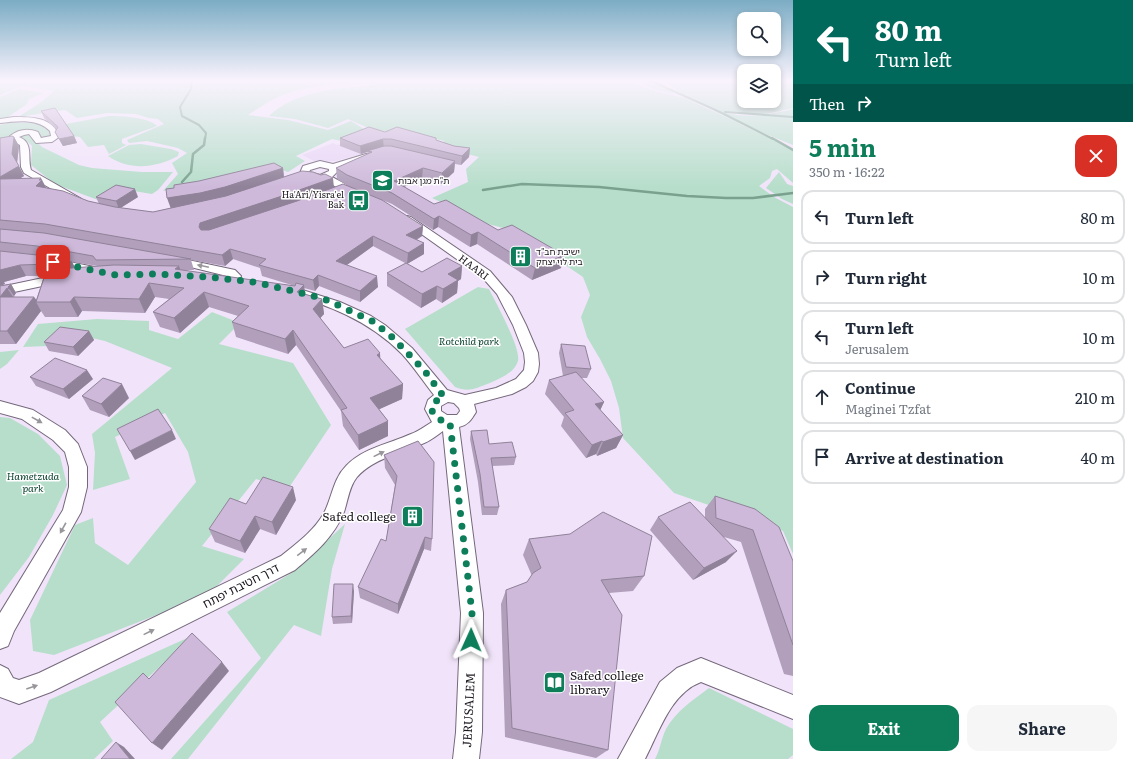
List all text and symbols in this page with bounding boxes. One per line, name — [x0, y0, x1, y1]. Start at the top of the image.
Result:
text: 80 m — [875, 8, 942, 50]
map controls — [737, 12, 781, 108]
button: search — [737, 12, 781, 56]
icon: left — [809, 16, 861, 68]
text: Turn left — [875, 46, 952, 73]
button: layers — [737, 64, 781, 108]
text: Then — [809, 92, 845, 115]
icon: right — [853, 92, 875, 114]
text: 5 min — [809, 129, 876, 164]
button: close — [1075, 135, 1117, 177]
text: 350 m · 16:22 — [809, 162, 885, 181]
school or university icon: ת"ת מגן אבות — [369, 168, 395, 194]
place label: ת"ת מגן אבות — [398, 173, 449, 187]
place label: Ha'Ari/Yisra'el Bak — [282, 187, 345, 211]
bus stop icon: Ha'Ari/Yisra'el Bak — [346, 187, 372, 213]
icon: left — [811, 206, 833, 228]
text: Turn left — [845, 206, 914, 229]
text: 80 m — [1081, 206, 1115, 229]
building icon: ישיבת חב"ד בית לוי יצחק — [508, 244, 534, 270]
place label: ישיבת חב"ד בית לוי יצחק — [536, 244, 583, 268]
pin — [36, 245, 70, 279]
street label: HAARI — [456, 250, 493, 283]
icon: arrive — [42, 251, 64, 273]
one-way arrow — [197, 263, 209, 269]
icon: right — [811, 266, 833, 288]
text: Turn right — [845, 266, 927, 289]
text: 10 m — [1083, 266, 1115, 289]
text: Turn left — [845, 316, 914, 339]
icon: left — [811, 326, 833, 348]
text: 10 m — [1083, 326, 1115, 349]
park label: Rotchild park — [439, 333, 500, 348]
text: Jerusalem — [845, 339, 909, 358]
text: Continue — [845, 376, 915, 399]
icon: ahead — [811, 386, 833, 408]
text: 210 m — [1075, 386, 1115, 409]
text: Maginei Tzfat — [845, 399, 931, 418]
one-way arrow — [31, 416, 43, 423]
icon: arrive — [811, 446, 833, 468]
text: Arrive at destination — [845, 446, 1004, 469]
text: 40 m — [1081, 446, 1115, 469]
one-way arrow — [374, 450, 385, 457]
park label: Hametzuda park — [7, 468, 60, 495]
building icon: Safed college — [399, 504, 425, 530]
place label: Safed college — [322, 507, 396, 525]
one-way arrow — [59, 523, 66, 534]
one-way arrow — [296, 548, 307, 557]
street label: דרך חטיבת יפתח — [199, 558, 282, 612]
position arrow — [450, 619, 492, 661]
one-way arrow — [144, 629, 155, 635]
place label: Safed college library — [570, 666, 644, 698]
library icon: Safed college library — [541, 670, 567, 696]
street label: JERUSALEM — [457, 672, 479, 748]
one-way arrow — [26, 684, 38, 690]
button: Exit — [809, 705, 959, 751]
button: Share — [967, 705, 1117, 751]

